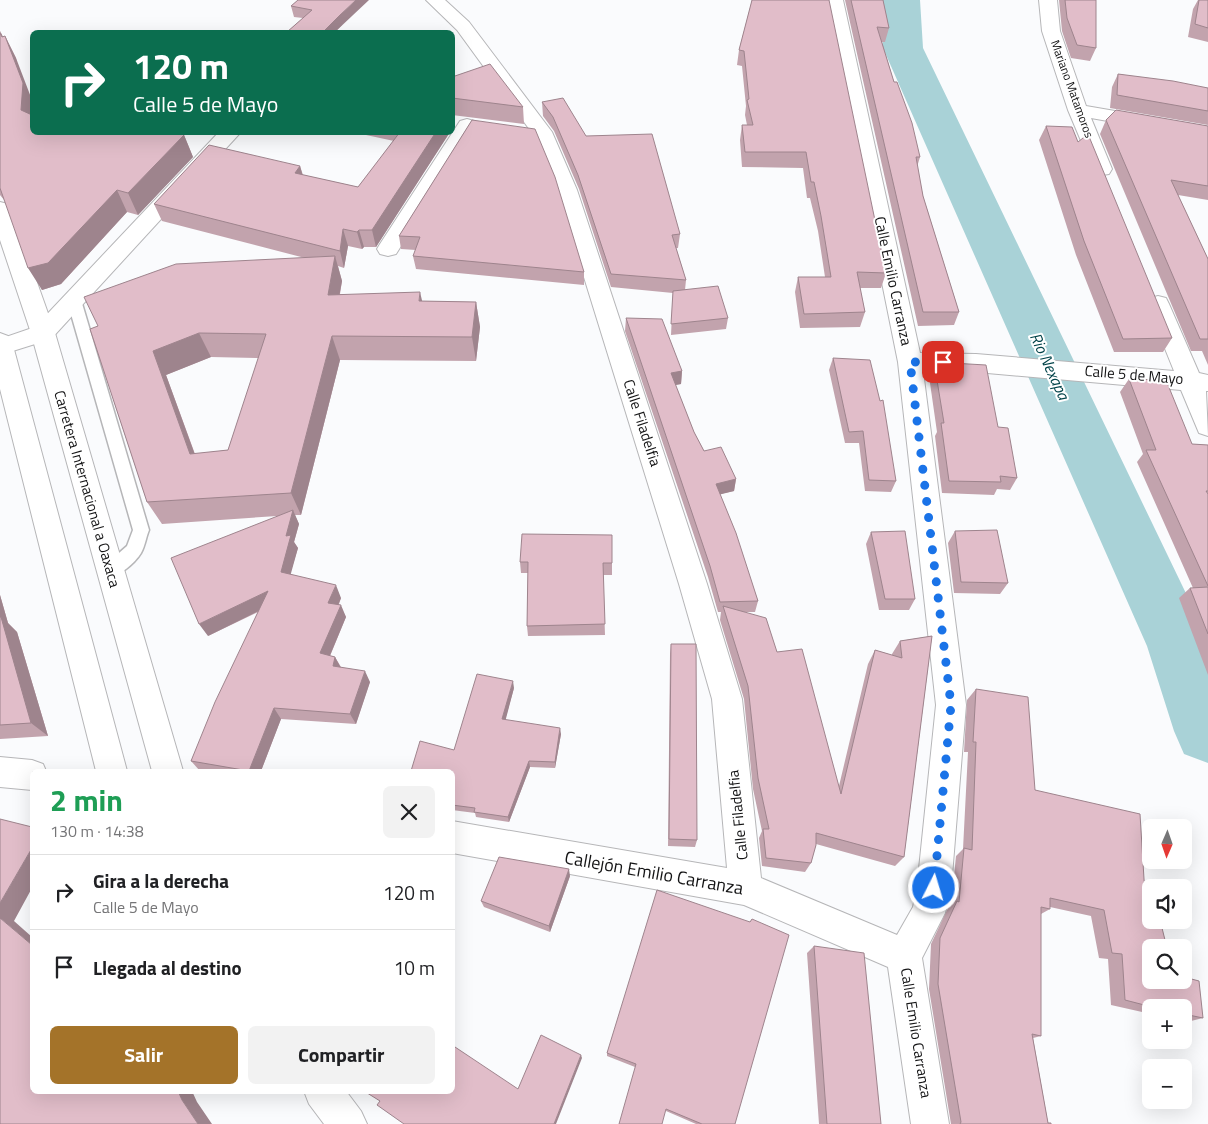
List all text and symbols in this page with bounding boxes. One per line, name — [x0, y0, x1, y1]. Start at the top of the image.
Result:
street label: Mariano Matamoros — [1046, 37, 1099, 141]
text: 120 m — [133, 39, 229, 93]
icon: right — [50, 50, 115, 115]
text: Calle 5 de Mayo — [133, 87, 278, 121]
street label: Calle Emilio Carranza — [869, 214, 919, 348]
water label: Rio Nexapa — [1024, 328, 1076, 404]
pin — [922, 341, 964, 383]
icon: arrive — [929, 348, 957, 376]
street label: Calle 5 de Mayo — [1084, 359, 1184, 390]
street label: Calle Filadelfia — [618, 376, 668, 470]
street label: Carretera Internacional a Oaxaca — [48, 388, 127, 591]
street label: Calle Filadelfia — [721, 768, 754, 861]
text: 2 min — [50, 777, 123, 823]
button: close — [383, 786, 435, 838]
text: 130 m · 14:38 — [50, 819, 144, 843]
north arrow — [1142, 819, 1192, 869]
map controls — [1142, 819, 1192, 1109]
street label: Callejón Emilio Carranza — [563, 844, 746, 902]
position arrow — [907, 861, 959, 913]
text: Gira a la derecha — [93, 866, 229, 895]
icon: right — [50, 878, 78, 906]
text: 120 m — [383, 878, 435, 907]
button: sound — [1142, 879, 1192, 929]
text: Calle 5 de Mayo — [93, 895, 199, 919]
button: search — [1142, 939, 1192, 989]
icon: arrive — [50, 953, 78, 981]
text: Llegada al destino — [93, 953, 242, 982]
text: 10 m — [394, 953, 435, 982]
street label: Calle Emilio Carranza — [895, 966, 938, 1100]
button: + — [1142, 999, 1192, 1049]
button: Salir — [50, 1026, 238, 1084]
button: Compartir — [248, 1026, 435, 1084]
button: − — [1142, 1059, 1192, 1109]

